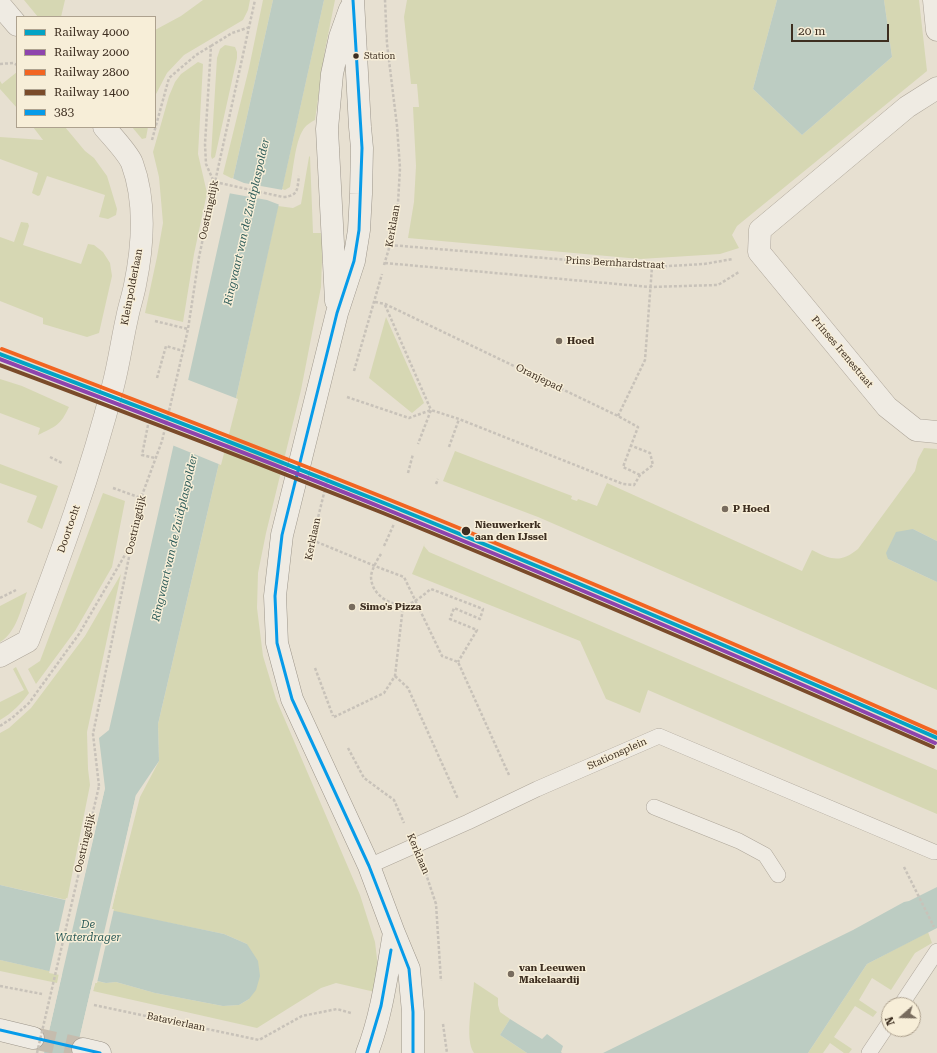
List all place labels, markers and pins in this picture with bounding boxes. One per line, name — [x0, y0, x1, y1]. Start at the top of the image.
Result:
marker: Station — [351, 51, 361, 61]
place label: Station — [364, 51, 395, 61]
place label: Hoed — [567, 335, 594, 347]
marker: Hoed — [554, 336, 564, 346]
place label: P Hoed — [733, 503, 770, 515]
marker: P Hoed — [720, 504, 730, 514]
place label: Nieuwerkerk aan den IJssel — [475, 519, 547, 542]
marker: Nieuwerkerk aan den IJssel — [460, 525, 472, 537]
place label: Simo's Pizza — [360, 601, 421, 613]
marker: Simo's Pizza — [347, 602, 357, 612]
place label: van Leeuwen Makelaardij — [519, 962, 586, 986]
marker: van Leeuwen Makelaardij — [506, 969, 516, 979]

